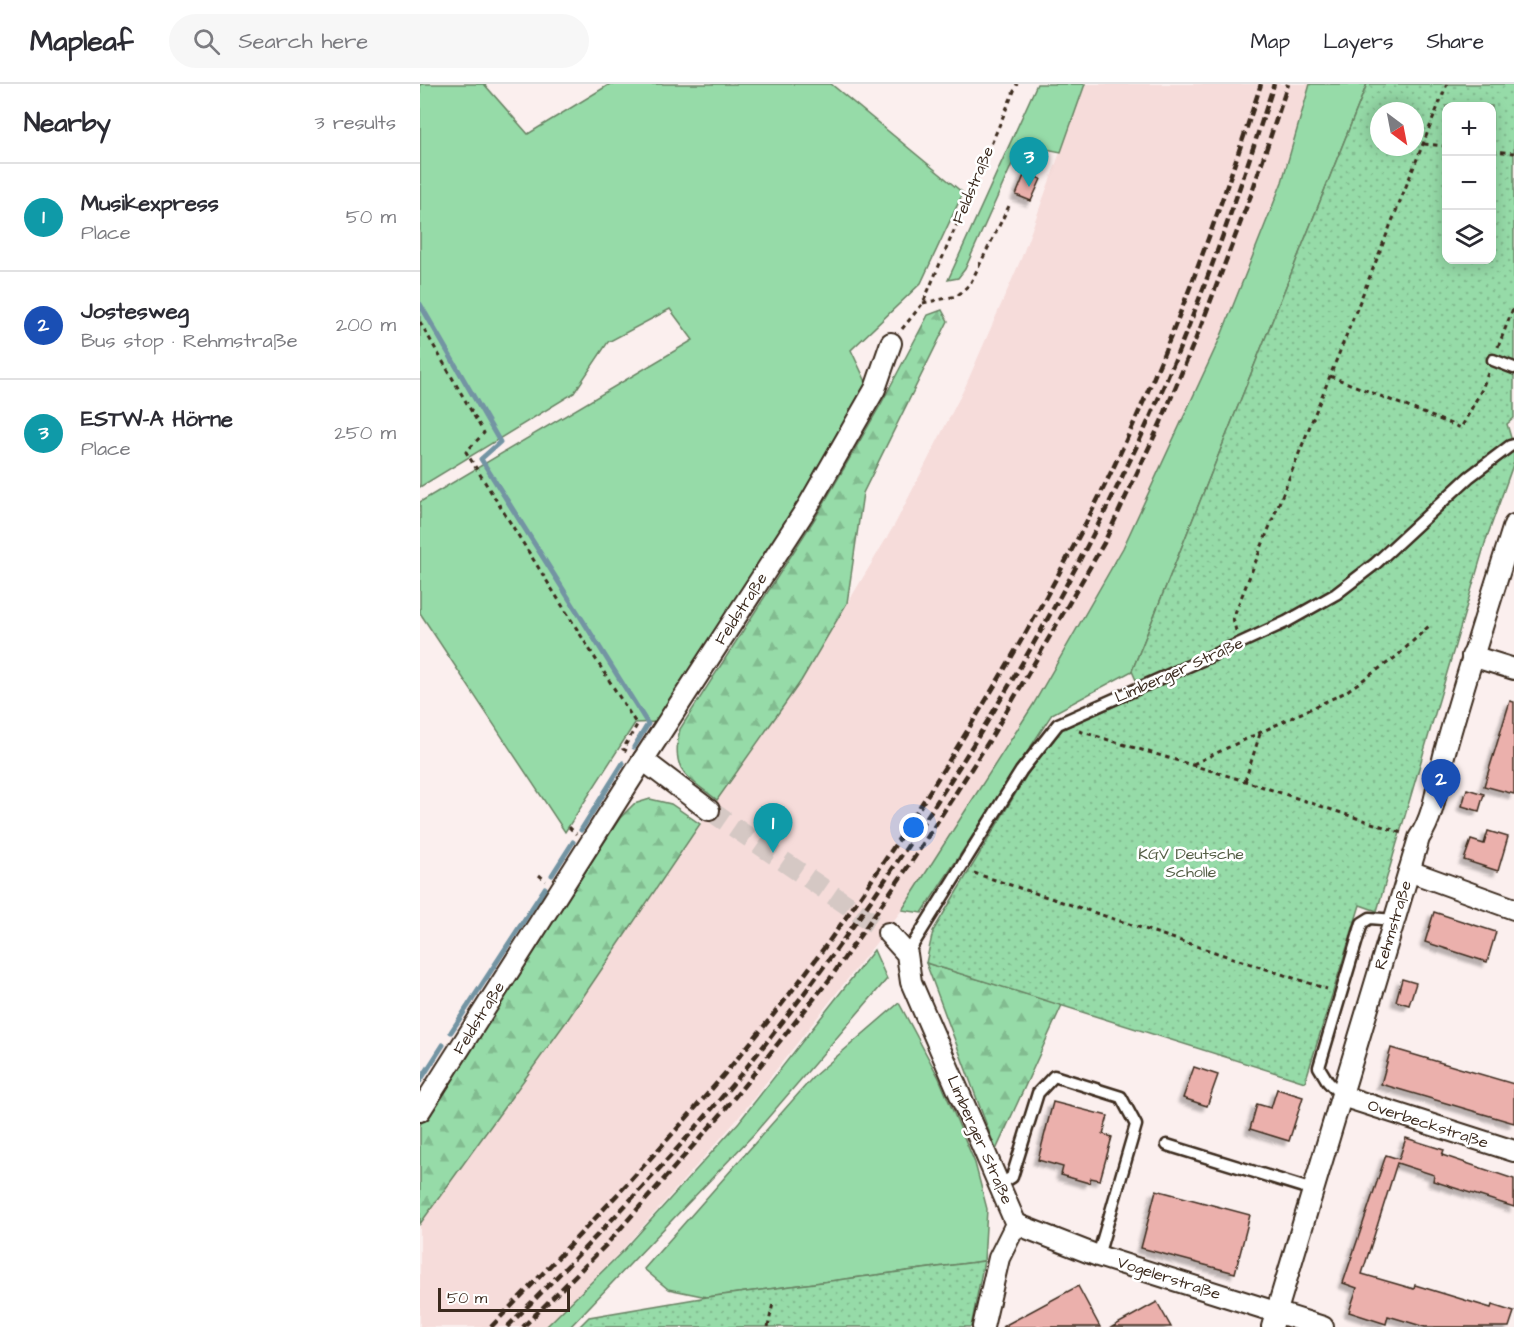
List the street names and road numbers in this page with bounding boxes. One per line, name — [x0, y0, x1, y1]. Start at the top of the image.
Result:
street label: Feldstraße — [947, 143, 999, 227]
street label: Feldstraße — [709, 568, 773, 649]
street label: Limberger Straße — [1111, 632, 1247, 709]
street label: Rehmstraße — [1369, 877, 1417, 972]
street label: Feldstraße — [448, 977, 510, 1059]
street label: Limberger Straße — [941, 1072, 1018, 1208]
street label: Overbeckstraße — [1365, 1094, 1491, 1154]
street label: Vogelerstraße — [1114, 1251, 1224, 1306]

